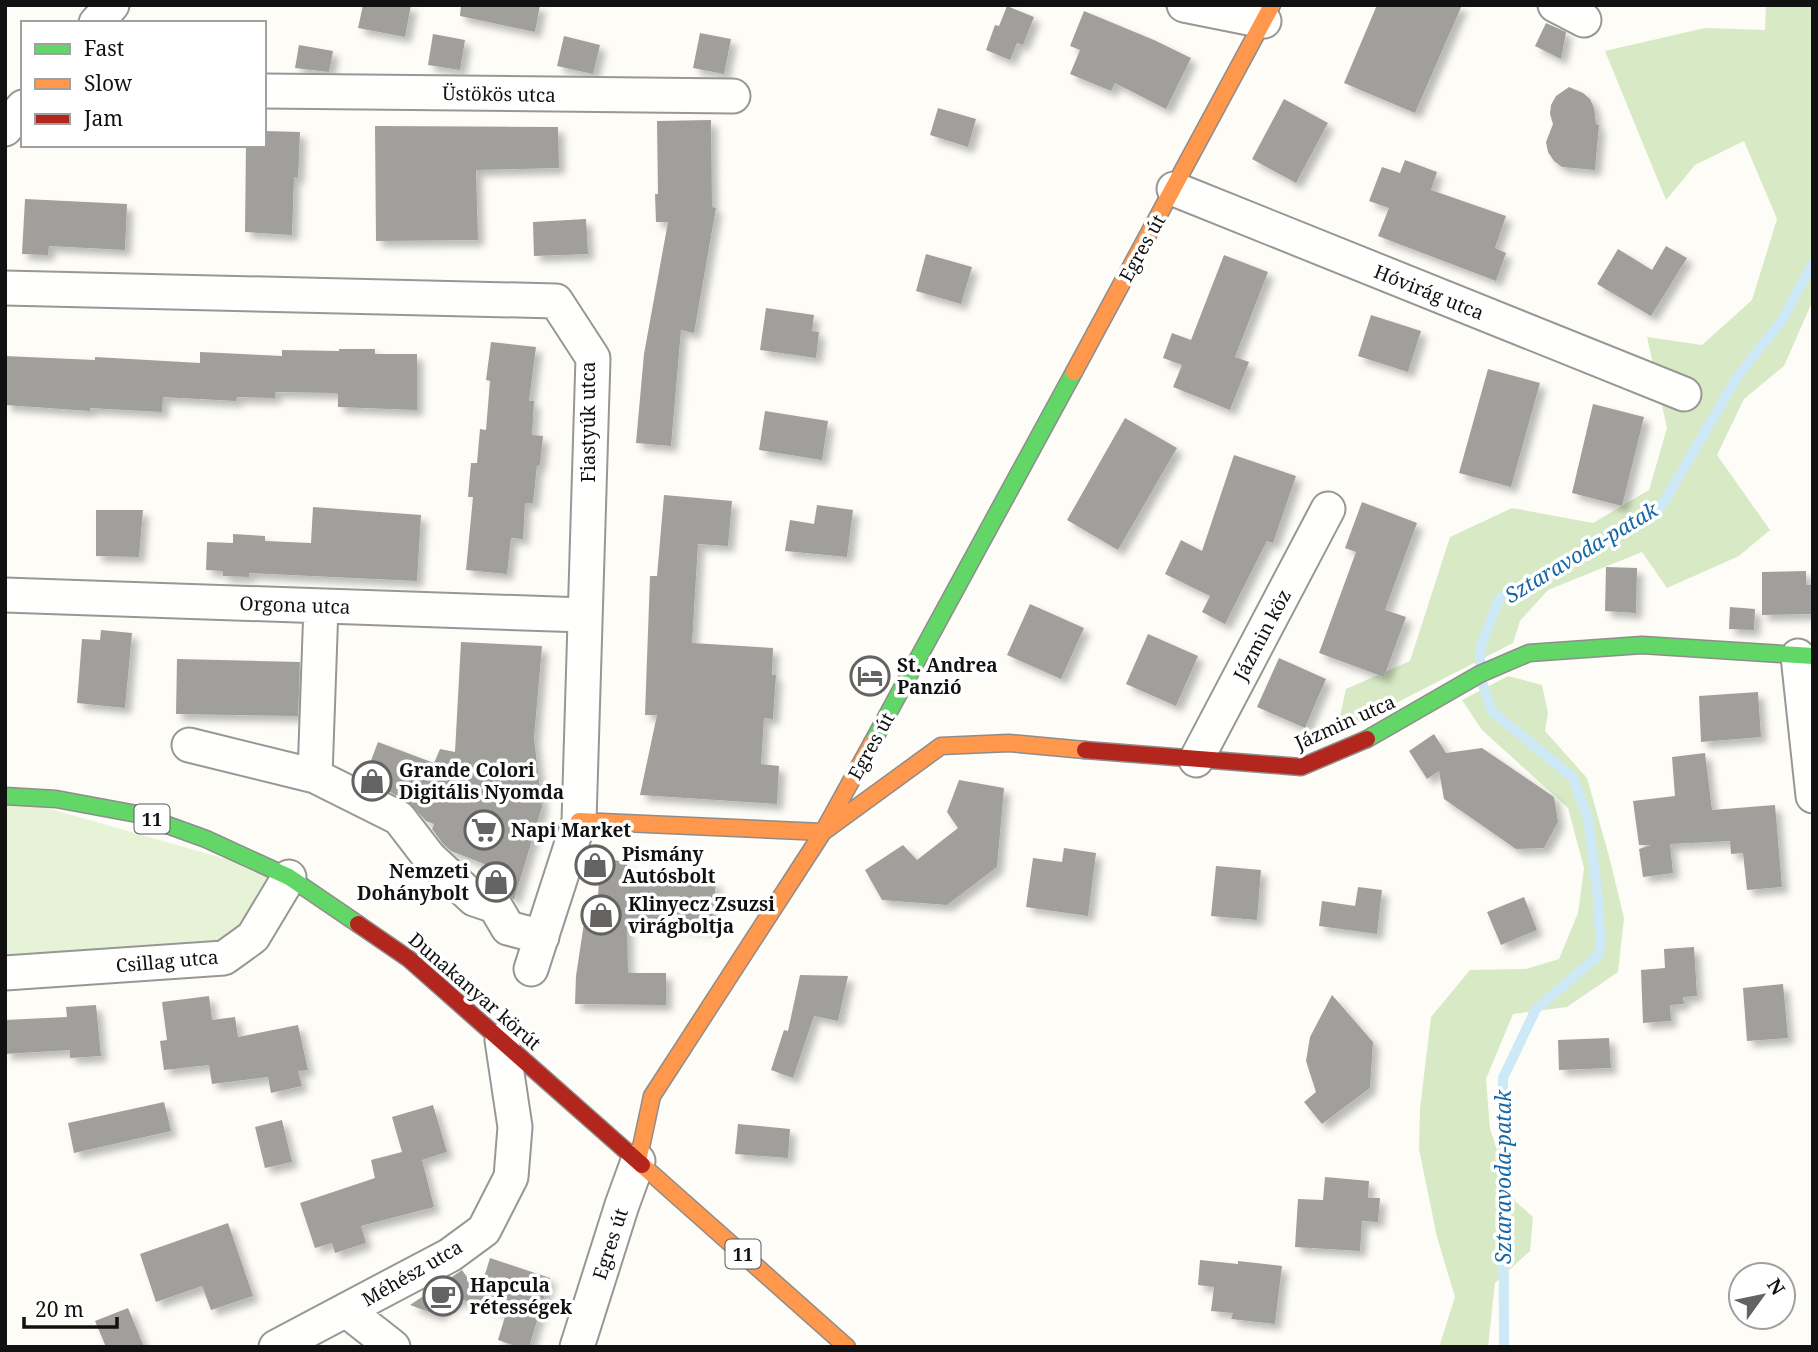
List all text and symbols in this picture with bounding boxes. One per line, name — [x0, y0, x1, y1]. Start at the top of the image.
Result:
legend — [21, 21, 266, 147]
text: Fast — [84, 34, 124, 62]
text: Slow — [84, 69, 133, 97]
street label: Üstökös utca — [442, 80, 556, 108]
text: Jam — [83, 104, 123, 132]
street label: Egres út — [1113, 209, 1171, 286]
street label: Hóvirág utca — [1370, 258, 1488, 326]
street label: Fiastyúk utca — [575, 362, 601, 482]
water label: Sztaravoda-patak — [1499, 495, 1664, 609]
street label: Jázmin köz — [1227, 585, 1297, 686]
street label: Orgona utca — [239, 590, 351, 620]
place label: St. Andrea Panzió — [897, 652, 998, 700]
hotel icon: St. Andrea Panzió — [849, 655, 891, 697]
street label: Jázmin utca — [1290, 688, 1399, 756]
street label: Egres út — [842, 707, 900, 784]
place label: Grande Colori Digitális Nyomda — [399, 757, 564, 805]
shop icon: Grande Colori Digitális Nyomda — [351, 760, 393, 802]
road number: 11 — [134, 804, 170, 834]
supermarket icon: Napi Market — [463, 809, 505, 851]
place label: Napi Market — [511, 817, 631, 843]
place label: Pismány Autósbolt — [622, 841, 716, 889]
shop icon: Pismány Autósbolt — [574, 844, 616, 886]
place label: Nemzeti Dohánybolt — [357, 858, 469, 906]
shop icon: Nemzeti Dohánybolt — [475, 861, 517, 903]
place label: Klinyecz Zsuzsi virágboltja — [628, 891, 775, 939]
shop icon: Klinyecz Zsuzsi virágboltja — [580, 894, 622, 936]
street label: Dunakanyar körút — [403, 926, 547, 1056]
street label: Csillag utca — [115, 944, 219, 978]
water label: Sztaravoda-patak — [1489, 1089, 1517, 1264]
street label: Egres út — [586, 1205, 634, 1283]
street label: Méhész utca — [357, 1234, 467, 1312]
road number: 11 — [726, 1240, 760, 1268]
north arrow — [1727, 1261, 1797, 1331]
place label: Hapcula rétességek — [470, 1272, 573, 1320]
text: N — [1761, 1273, 1791, 1300]
cafe icon: Hapcula rétességek — [422, 1275, 464, 1317]
scale bar — [24, 1286, 117, 1330]
text: 20 m — [35, 1295, 84, 1323]

